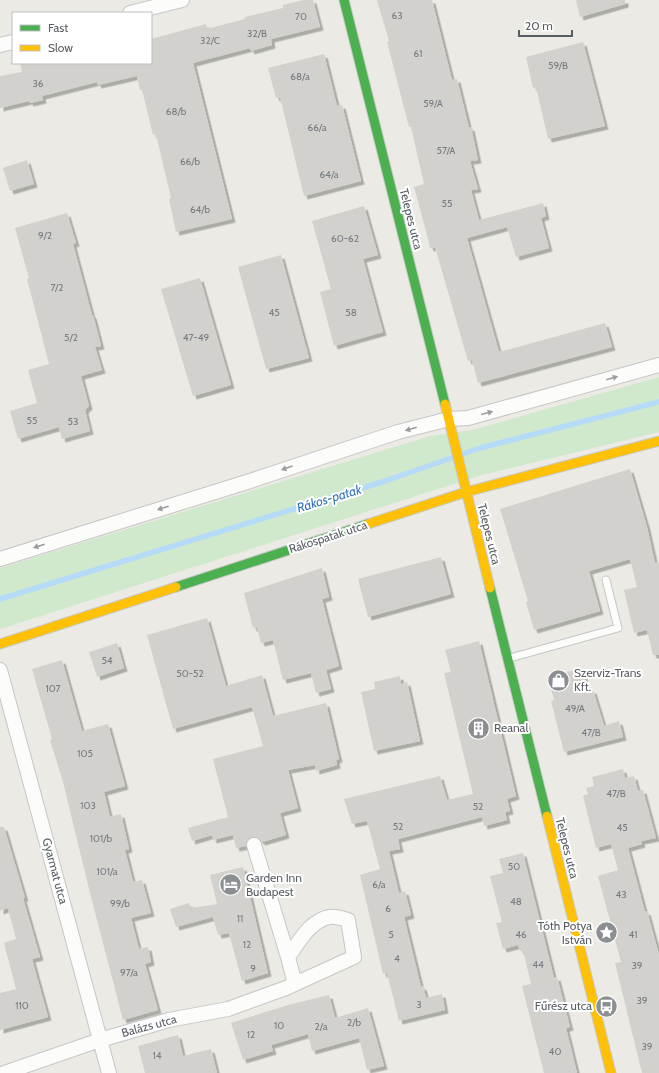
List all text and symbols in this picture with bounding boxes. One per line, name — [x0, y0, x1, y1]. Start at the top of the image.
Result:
house number: 63 — [391, 9, 403, 22]
house number: 70 — [295, 10, 307, 23]
legend — [12, 12, 152, 64]
scale bar — [519, 12, 572, 38]
text: 20 m — [525, 18, 553, 33]
text: Fast — [48, 20, 68, 35]
house number: 32/B — [247, 27, 267, 40]
house number: 32/C — [200, 34, 220, 47]
text: Slow — [48, 40, 73, 55]
house number: 61 — [414, 47, 422, 60]
house number: 59/B — [548, 59, 568, 72]
house number: 68/a — [290, 70, 310, 83]
house number: 36 — [32, 77, 44, 90]
house number: 59/A — [423, 97, 444, 110]
house number: 68/b — [166, 105, 187, 118]
house number: 66/a — [307, 121, 327, 134]
house number: 57/A — [437, 144, 456, 157]
house number: 66/b — [180, 155, 201, 168]
house number: 64/a — [319, 168, 339, 181]
street label: Telepes utca — [397, 187, 426, 251]
house number: 55 — [442, 197, 452, 210]
house number: 64/b — [190, 203, 211, 216]
house number: 9/2 — [38, 229, 52, 242]
house number: 60-62 — [331, 232, 359, 245]
house number: 7/2 — [51, 281, 63, 294]
house number: 45 — [268, 306, 280, 319]
house number: 58 — [345, 306, 357, 319]
house number: 5/2 — [64, 331, 78, 344]
house number: 47-49 — [183, 331, 209, 344]
one-way arrow — [607, 375, 619, 381]
one-way arrow — [481, 409, 493, 415]
house number: 55 — [27, 414, 37, 427]
house number: 53 — [68, 415, 78, 428]
one-way arrow — [405, 426, 417, 432]
one-way arrow — [281, 465, 293, 471]
water label: Rákos-patak — [295, 480, 364, 515]
street label: Telepes utca — [475, 502, 504, 566]
one-way arrow — [157, 505, 169, 511]
street label: Rákospatak utca — [287, 517, 369, 556]
one-way arrow — [33, 543, 45, 549]
house number: 54 — [101, 654, 113, 667]
place label: Szerviz-Trans Kft. — [574, 665, 641, 694]
house number: 50-52 — [176, 667, 204, 680]
shop icon: Szerviz-Trans Kft. — [545, 667, 571, 693]
house number: 107 — [45, 682, 61, 695]
house number: 49/A — [565, 702, 586, 715]
building icon: Reanal — [466, 715, 492, 741]
place label: Reanal — [494, 720, 528, 735]
house number: 47/B — [581, 726, 601, 739]
house number: 105 — [77, 747, 93, 760]
house number: 47/B — [606, 787, 626, 800]
house number: 103 — [80, 799, 96, 812]
house number: 52 — [473, 800, 483, 813]
street label: Telepes utca — [553, 816, 582, 880]
house number: 52 — [393, 820, 403, 833]
house number: 45 — [616, 821, 628, 834]
house number: 101/b — [90, 832, 113, 845]
street label: Gyarmat utca — [39, 836, 72, 906]
house number: 50 — [508, 860, 520, 873]
house number: 101/a — [96, 865, 118, 878]
place label: Garden Inn Budapest — [246, 870, 302, 899]
hotel icon: Garden Inn Budapest — [217, 872, 243, 898]
house number: 6/a — [372, 878, 386, 891]
house number: 43 — [615, 888, 627, 901]
house number: 48 — [510, 895, 522, 908]
house number: 99/b — [110, 897, 130, 910]
house number: 6 — [385, 902, 391, 915]
house number: 11 — [237, 912, 243, 925]
place label: Tóth Potya István — [538, 918, 592, 947]
place icon: Tóth Potya István — [594, 920, 620, 946]
house number: 5 — [388, 928, 394, 941]
house number: 46 — [515, 928, 527, 941]
house number: 41 — [628, 928, 638, 941]
house number: 12 — [243, 938, 251, 951]
house number: 4 — [394, 952, 400, 965]
house number: 44 — [532, 958, 544, 971]
house number: 39 — [631, 959, 643, 972]
house number: 9 — [250, 962, 256, 975]
house number: 97/a — [120, 966, 138, 979]
bus stop icon: Fűrész utca — [594, 993, 620, 1019]
house number: 39 — [636, 994, 648, 1007]
house number: 3 — [416, 998, 422, 1011]
place label: Fűrész utca — [535, 998, 592, 1013]
house number: 110 — [15, 999, 29, 1012]
street label: Balázs utca — [120, 1011, 178, 1040]
house number: 2/b — [347, 1016, 361, 1029]
house number: 10 — [274, 1019, 284, 1032]
house number: 2/a — [315, 1020, 328, 1033]
house number: 12 — [247, 1028, 255, 1041]
house number: 39 — [641, 1040, 653, 1053]
house number: 40 — [549, 1045, 561, 1058]
house number: 14 — [152, 1049, 162, 1062]

